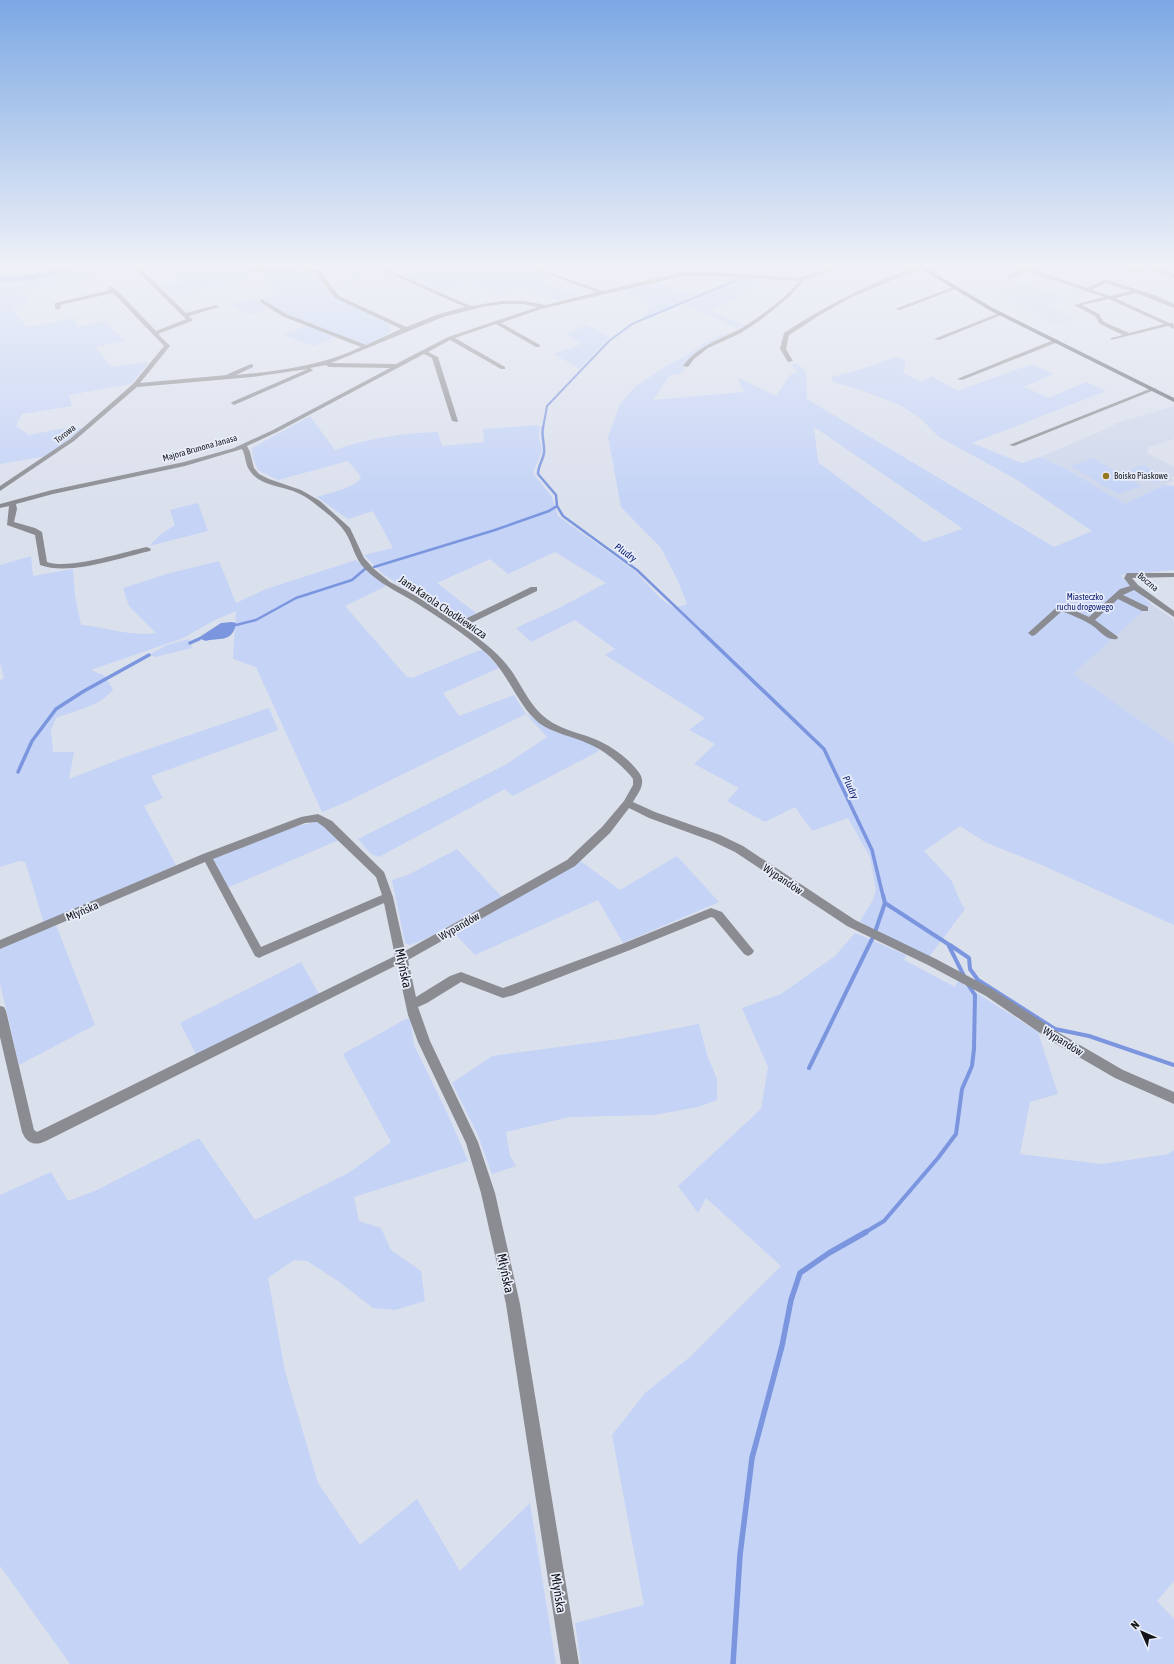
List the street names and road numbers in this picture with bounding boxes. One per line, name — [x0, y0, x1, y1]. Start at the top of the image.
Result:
street label: Torowa — [53, 423, 77, 445]
street label: Majora Brunona Janasa — [162, 433, 238, 463]
street label: Boczna — [1136, 571, 1160, 593]
street label: Jana Karola Chodkiewicza — [397, 573, 489, 641]
street label: Wypandów — [761, 861, 805, 897]
street label: Młyńska — [64, 899, 100, 923]
street label: Wypandów — [437, 909, 482, 942]
street label: Młyńska — [392, 947, 415, 989]
street label: Wypandów — [1041, 1024, 1086, 1058]
street label: Młyńska — [494, 1252, 517, 1294]
street label: Młyńska — [548, 1572, 569, 1614]

